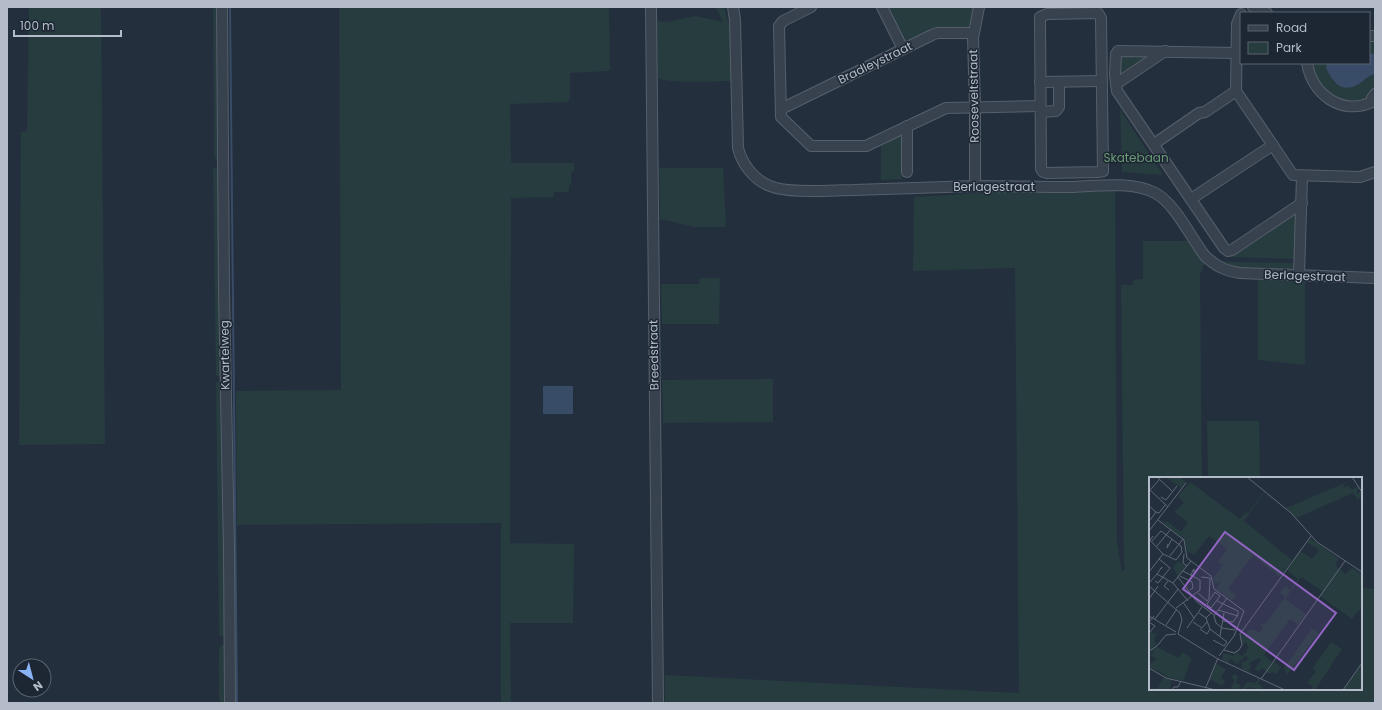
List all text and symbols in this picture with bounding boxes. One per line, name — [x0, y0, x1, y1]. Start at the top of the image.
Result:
scale bar — [14, 12, 121, 38]
legend — [1240, 12, 1370, 64]
text: 100 m — [20, 17, 54, 34]
text: Road — [1276, 19, 1307, 36]
street label: Bradleystraat — [835, 37, 915, 88]
text: Park — [1276, 39, 1303, 56]
street label: Rooseveltstraat — [964, 49, 983, 143]
park label: Skatebaan — [1103, 149, 1169, 166]
street label: Berlagestraat — [953, 178, 1035, 195]
street label: Berlagestraat — [1264, 266, 1346, 285]
street label: Kwartelweg — [215, 320, 234, 390]
street label: Breedstraat — [644, 320, 663, 390]
inset map — [1149, 477, 1362, 690]
north arrow — [12, 658, 52, 698]
text: N — [30, 677, 46, 695]

